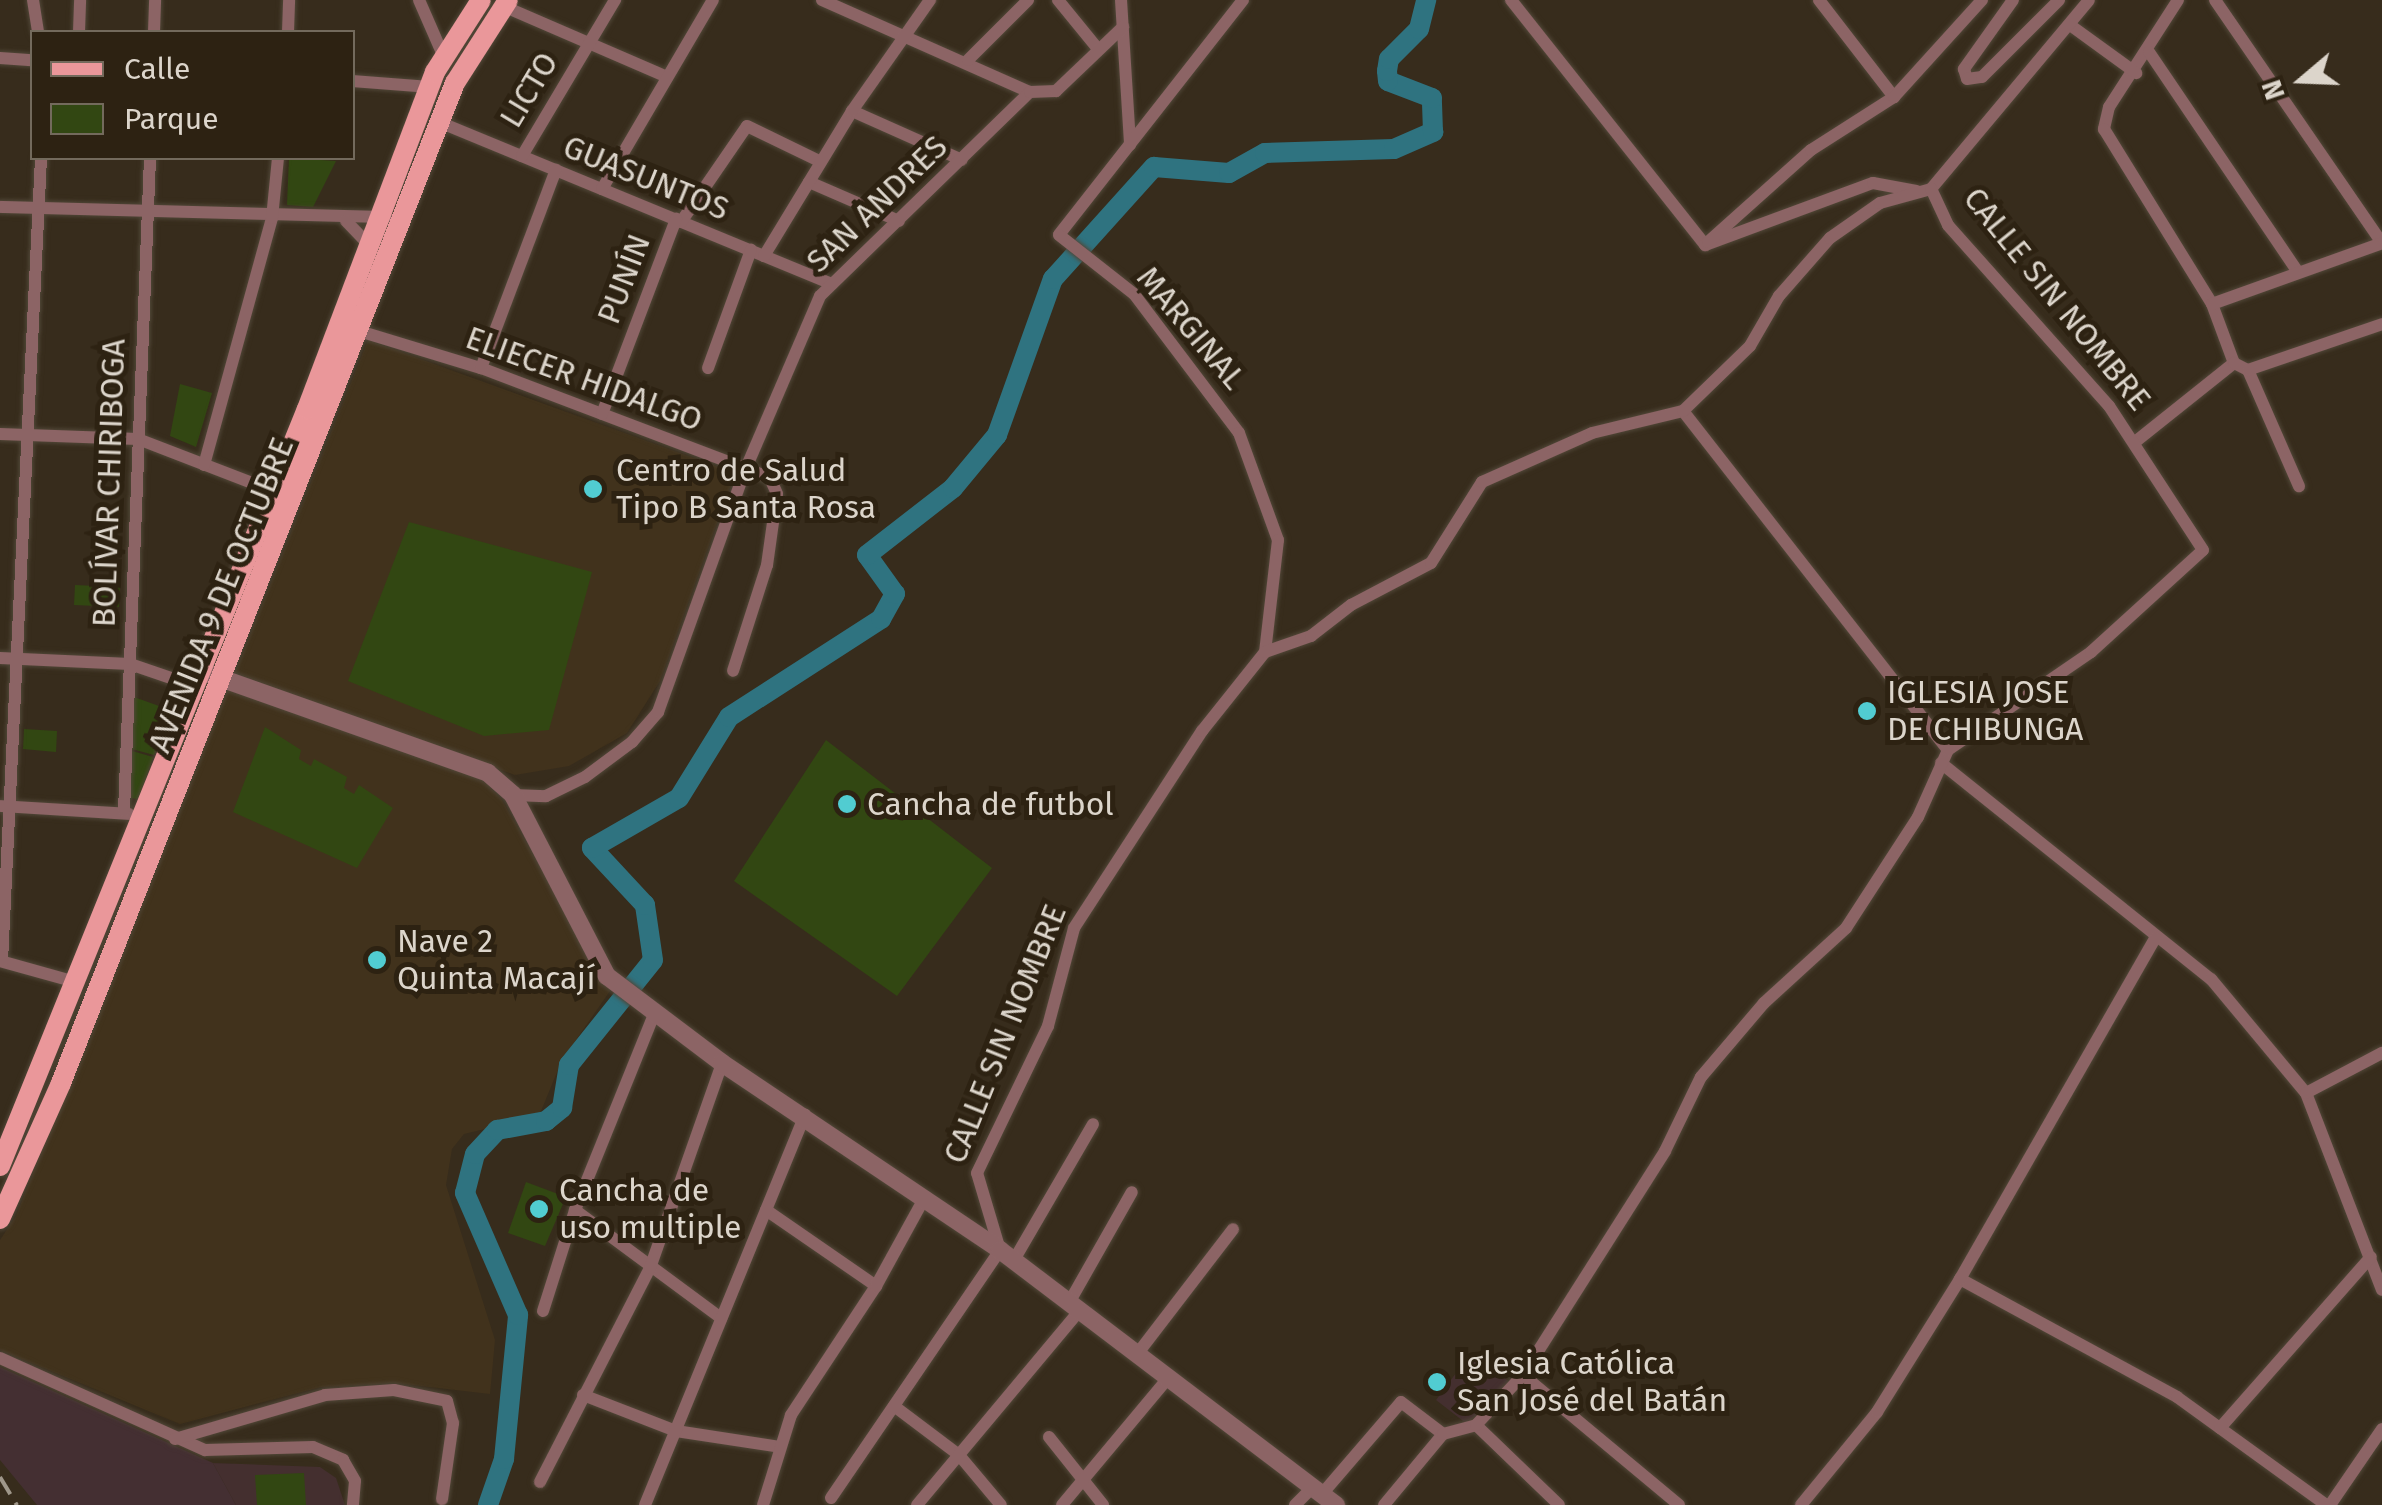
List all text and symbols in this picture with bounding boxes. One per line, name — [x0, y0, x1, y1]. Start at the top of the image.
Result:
legend — [30, 30, 355, 160]
north arrow — [2252, 30, 2352, 130]
street label: LICTO — [492, 46, 566, 134]
text: Calle — [124, 51, 190, 87]
text: N — [2255, 76, 2292, 104]
text: Parque — [124, 101, 219, 137]
street label: GUASUNTOS — [558, 127, 734, 229]
street label: SAN ANDRES — [799, 128, 955, 280]
street label: CALLE SIN NOMBRE — [1955, 180, 2159, 418]
street label: PUNÍN — [589, 229, 659, 329]
street label: MARGINAL — [1129, 259, 1253, 397]
street label: ELIECER HIDALGO — [461, 318, 707, 440]
street label: BOLÍVAR CHIRIBOGA — [85, 338, 133, 628]
street label: AVENIDA 9 DE OCTUBRE — [140, 432, 302, 758]
place label: Centro de Salud Tipo B Santa Rosa — [616, 452, 876, 527]
marker: Centro de Salud Tipo B Santa Rosa — [580, 476, 606, 502]
place label: IGLESIA JOSE DE CHIBUNGA — [1887, 674, 2083, 749]
marker: IGLESIA JOSE DE CHIBUNGA — [1856, 700, 1878, 722]
place label: Cancha de futbol — [867, 785, 1114, 823]
marker: Cancha de futbol — [836, 793, 858, 815]
street label: CALLE SIN NOMBRE — [936, 899, 1074, 1169]
place label: Nave 2 Quinta Macají — [397, 923, 596, 998]
marker: Nave 2 Quinta Macají — [366, 949, 388, 971]
place label: Cancha de uso multiple — [559, 1172, 741, 1247]
marker: Cancha de uso multiple — [528, 1198, 550, 1220]
place label: Iglesia Católica San José del Batán — [1457, 1345, 1727, 1420]
marker: Iglesia Católica San José del Batán — [1426, 1371, 1448, 1393]

